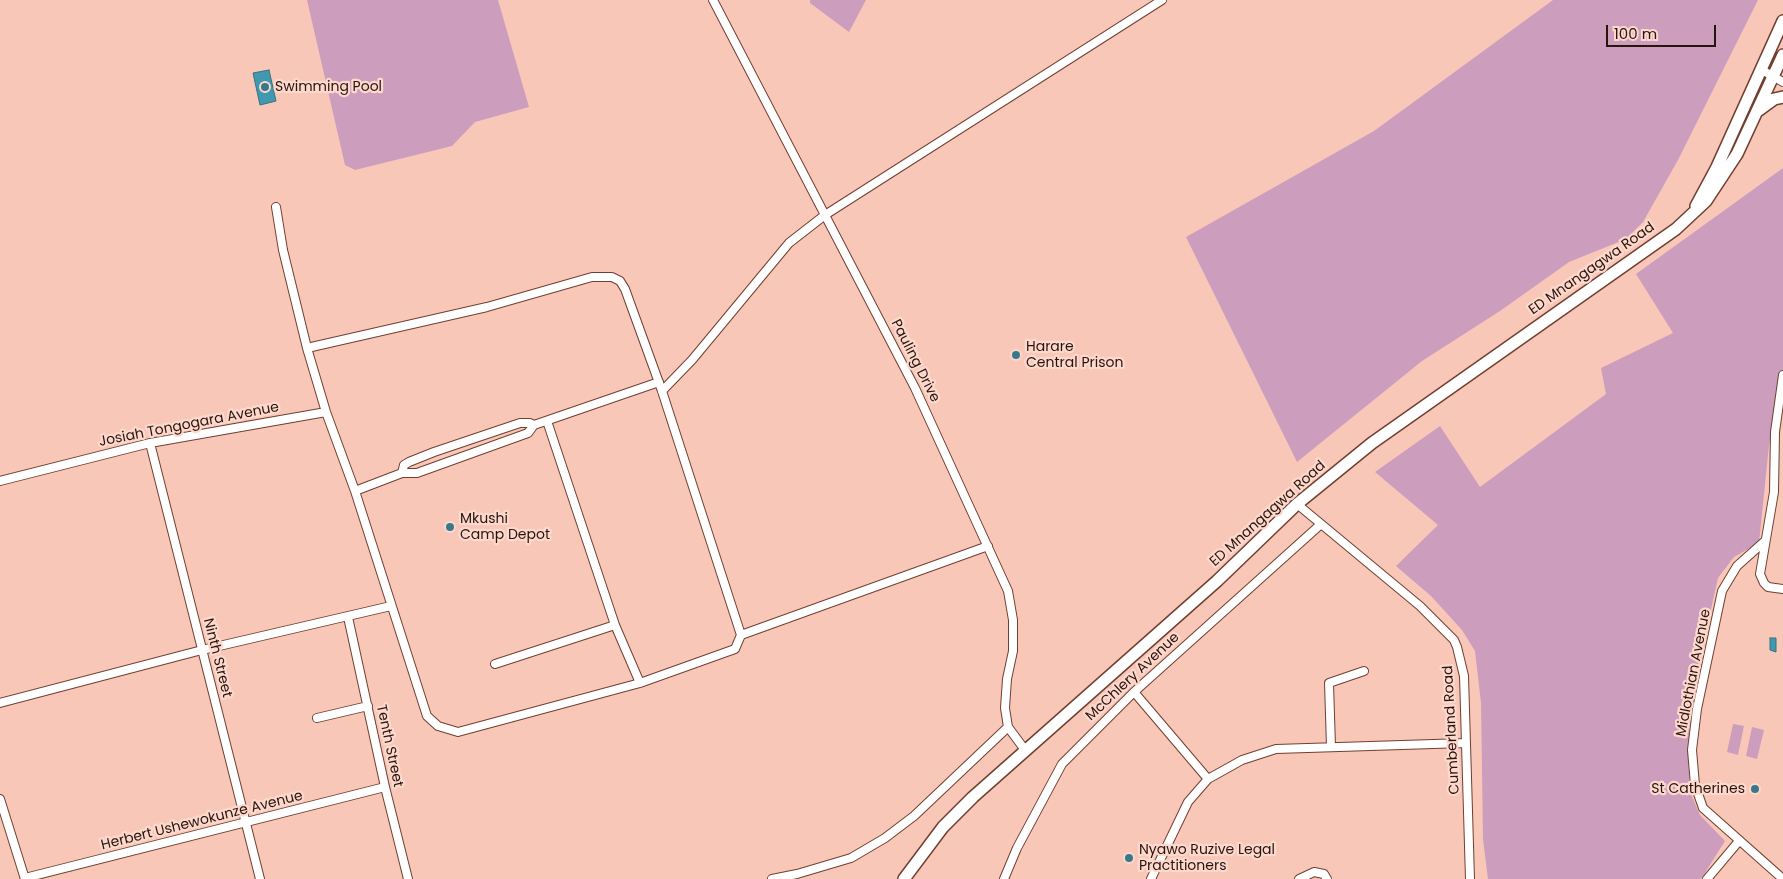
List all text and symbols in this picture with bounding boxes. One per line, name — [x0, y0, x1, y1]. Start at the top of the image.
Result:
scale bar — [1608, 15, 1718, 47]
text: 100 m — [1614, 23, 1657, 44]
place label: Swimming Pool — [275, 79, 382, 95]
marker: Swimming Pool — [259, 81, 271, 93]
street label: ED Mnangagwa Road — [1526, 219, 1658, 319]
street label: Pauling Drive — [887, 317, 943, 405]
place label: Harare Central Prison — [1026, 339, 1123, 372]
marker: Harare Central Prison — [1010, 349, 1022, 361]
street label: Josiah Tongogara Avenue — [98, 399, 280, 451]
street label: ED Mnangagwa Road — [1207, 458, 1329, 570]
place label: Mkushi Camp Depot — [460, 511, 550, 544]
marker: Mkushi Camp Depot — [444, 521, 456, 533]
street label: Midlothian Avenue — [1673, 608, 1715, 738]
street label: Ninth Street — [199, 617, 235, 699]
street label: McChlery Avenue — [1083, 629, 1183, 725]
street label: Cumberland Road — [1440, 665, 1464, 795]
street label: Tenth Street — [372, 703, 406, 789]
place label: St Catherines — [1651, 781, 1745, 797]
marker: St Catherines — [1749, 783, 1761, 795]
street label: Herbert Ushewokunze Avenue — [99, 788, 305, 854]
place label: Nyawo Ruzive Legal Practitioners — [1139, 842, 1275, 874]
marker: Nyawo Ruzive Legal Practitioners — [1123, 852, 1135, 864]

